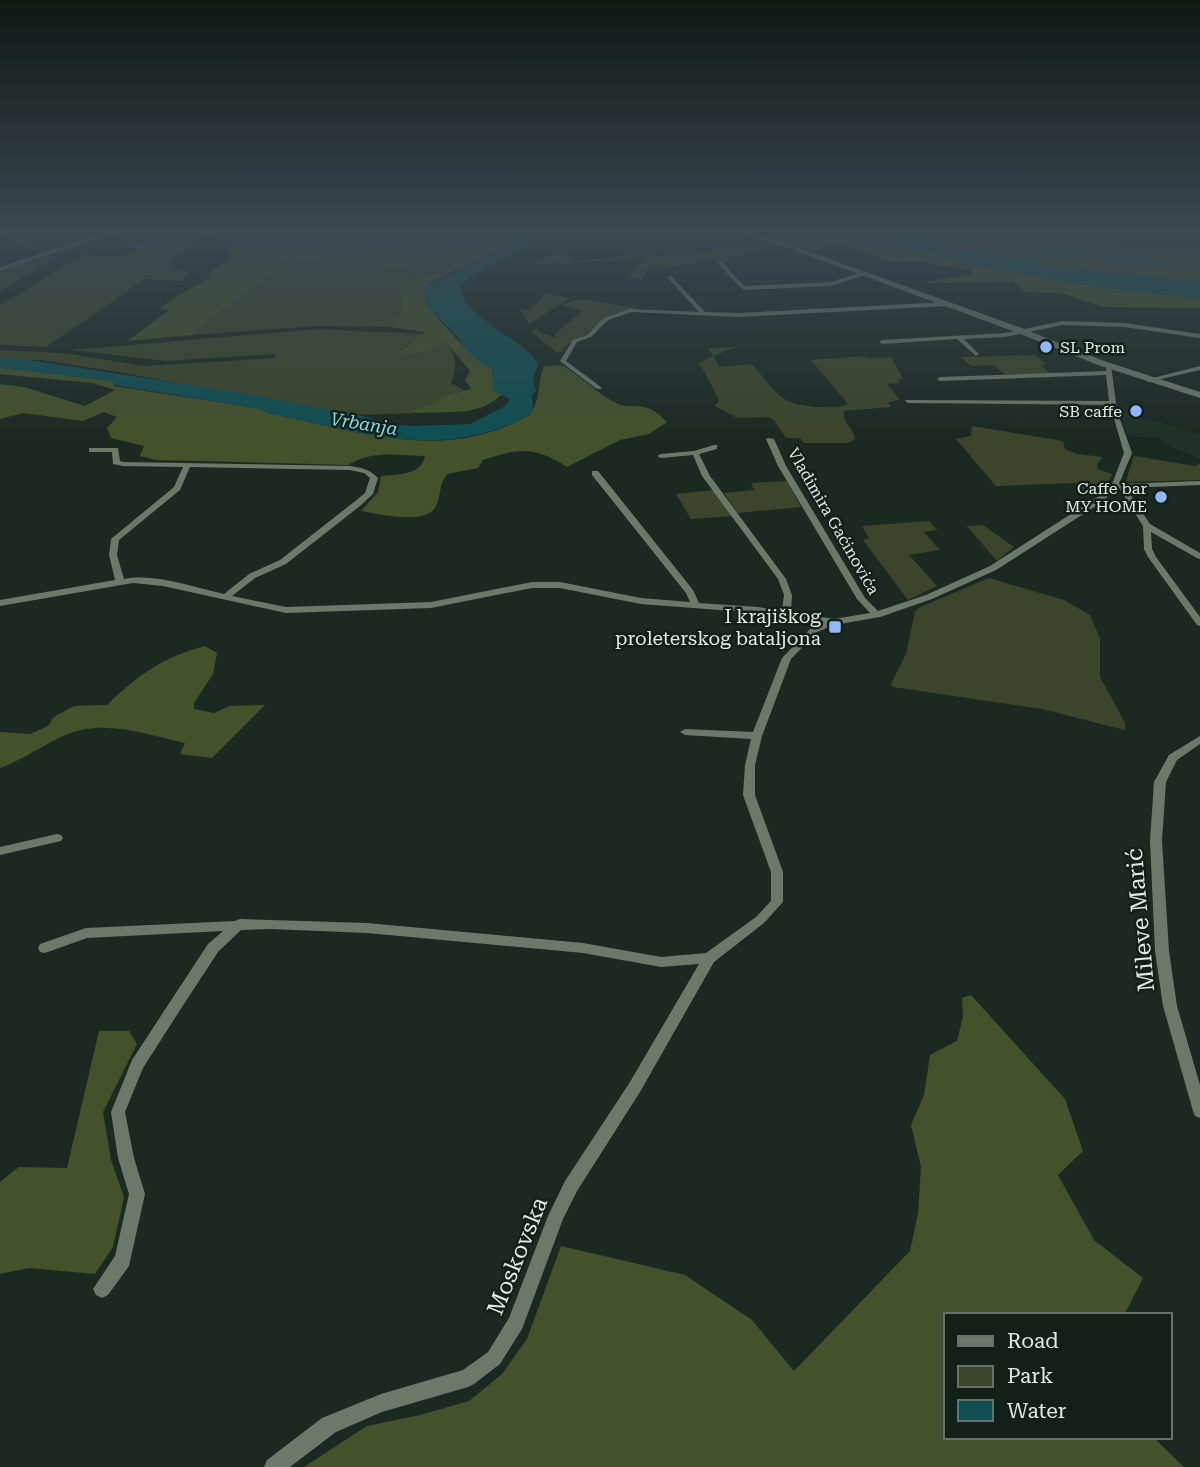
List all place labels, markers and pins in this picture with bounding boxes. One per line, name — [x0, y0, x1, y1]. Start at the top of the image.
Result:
place label: SL Prom — [1060, 338, 1125, 357]
marker: SL Prom — [1038, 339, 1054, 355]
place label: SB caffe — [1059, 402, 1122, 421]
marker: SB caffe — [1128, 403, 1144, 419]
place label: Caffe bar MY HOME — [1065, 479, 1147, 516]
marker: Caffe bar MY HOME — [1153, 489, 1169, 505]
place label: I krajiškog proleterskog bataljona — [615, 605, 822, 650]
marker: I krajiškog proleterskog bataljona — [827, 619, 843, 635]

